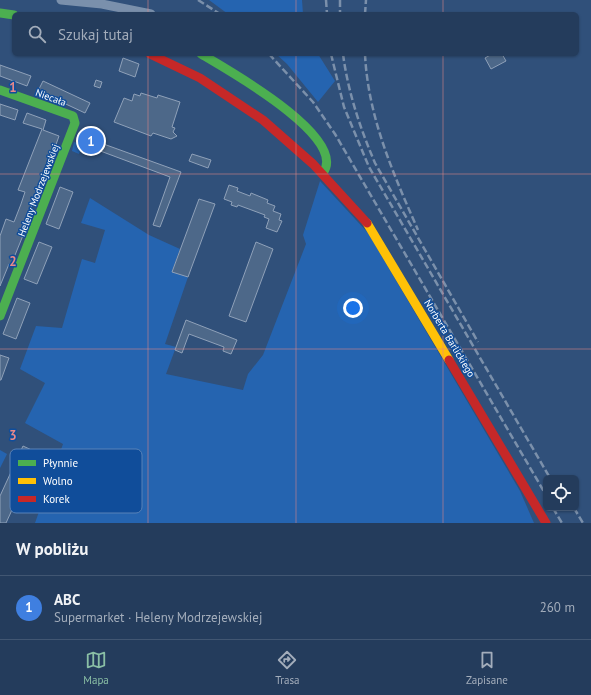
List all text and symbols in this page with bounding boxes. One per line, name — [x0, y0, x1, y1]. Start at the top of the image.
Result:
search box — [12, 12, 579, 56]
icon: search — [26, 23, 48, 45]
text: Szukaj tutaj — [58, 25, 133, 44]
text: 1 — [9, 79, 17, 96]
street label: Niecała — [34, 86, 68, 109]
pin: 1 — [78, 126, 104, 156]
street label: Heleny Modrzejewskiej — [15, 142, 62, 238]
text: 2 — [9, 253, 17, 270]
street label: Norberta Barlickiego — [421, 297, 478, 379]
your location — [343, 298, 363, 318]
text: 3 — [9, 427, 17, 444]
legend — [10, 449, 142, 513]
text: Płynnie — [43, 456, 78, 470]
text: Wolno — [43, 474, 73, 488]
map controls — [543, 475, 579, 511]
button: locate — [543, 475, 579, 511]
text: Korek — [43, 492, 70, 506]
text: W pobliżu — [16, 538, 88, 560]
text: ABC — [54, 590, 80, 609]
text: 1 — [25, 599, 33, 616]
text: 260 m — [540, 599, 575, 616]
text: Supermarket · Heleny Modrzejewskiej — [54, 609, 262, 626]
tab: Mapa — [83, 649, 109, 687]
tab: Trasa — [275, 649, 299, 687]
tab: Zapisane — [466, 649, 508, 687]

